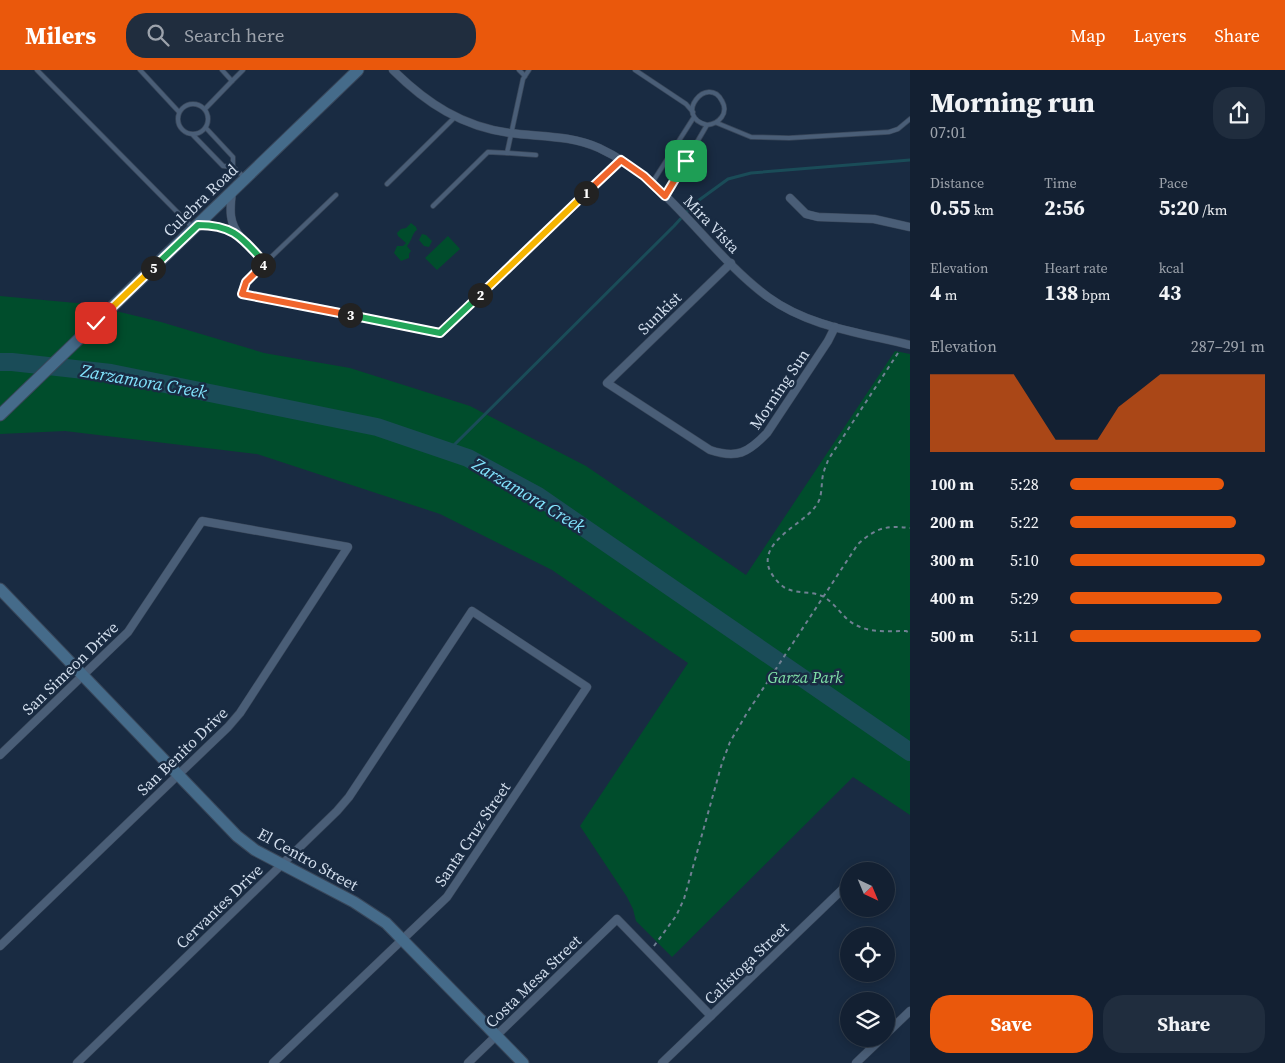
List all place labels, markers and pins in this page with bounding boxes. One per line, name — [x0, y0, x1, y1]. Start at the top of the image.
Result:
pin — [665, 140, 707, 182]
pin: 1 — [574, 180, 598, 206]
pin: 4 — [250, 252, 276, 278]
pin: 5 — [140, 256, 166, 280]
pin: 2 — [468, 282, 492, 308]
pin — [75, 302, 117, 344]
pin: 3 — [338, 302, 362, 328]

